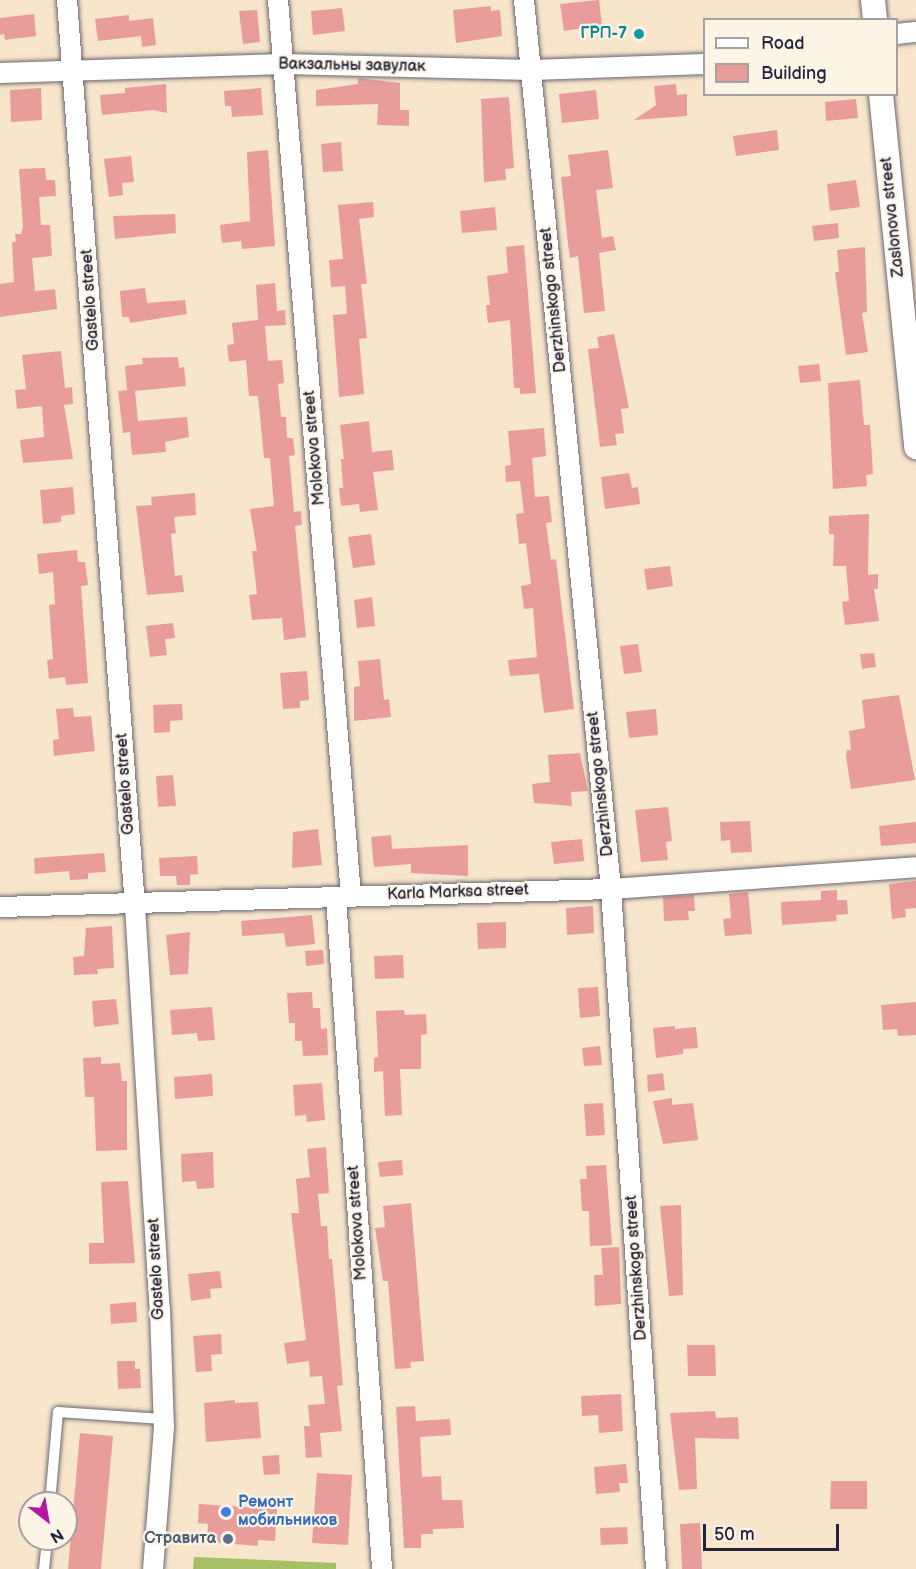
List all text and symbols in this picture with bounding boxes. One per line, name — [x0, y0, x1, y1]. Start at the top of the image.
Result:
legend — [703, 18, 898, 96]
place label: ГРП-7 — [580, 24, 627, 44]
marker: ГРП-7 — [632, 27, 646, 41]
text: Road — [761, 33, 805, 54]
street label: Вакзальны завулак — [278, 55, 426, 77]
text: Building — [761, 63, 827, 84]
street label: Zaslonova street — [877, 156, 909, 278]
street label: Derzhinskogo street — [537, 227, 571, 373]
street label: Gastelo street — [78, 248, 104, 352]
street label: Molokova street — [300, 390, 330, 506]
street label: Derzhinskogo street — [584, 711, 618, 857]
street label: Gastelo street — [113, 732, 139, 836]
street label: Karla Marksa street — [387, 881, 529, 905]
street label: Molokova street — [344, 1165, 372, 1281]
street label: Derzhinskogo street — [622, 1195, 652, 1341]
street label: Gastelo street — [145, 1218, 169, 1320]
north arrow — [18, 1491, 78, 1551]
place label: Ремонт мобильников — [238, 1493, 337, 1531]
marker: Ремонт мобильников — [219, 1505, 233, 1519]
scale bar — [706, 1512, 842, 1550]
text: N — [46, 1524, 67, 1546]
text: 50 m — [714, 1524, 755, 1545]
place label: Стравита — [144, 1529, 216, 1549]
marker: Стравита — [221, 1532, 235, 1546]

